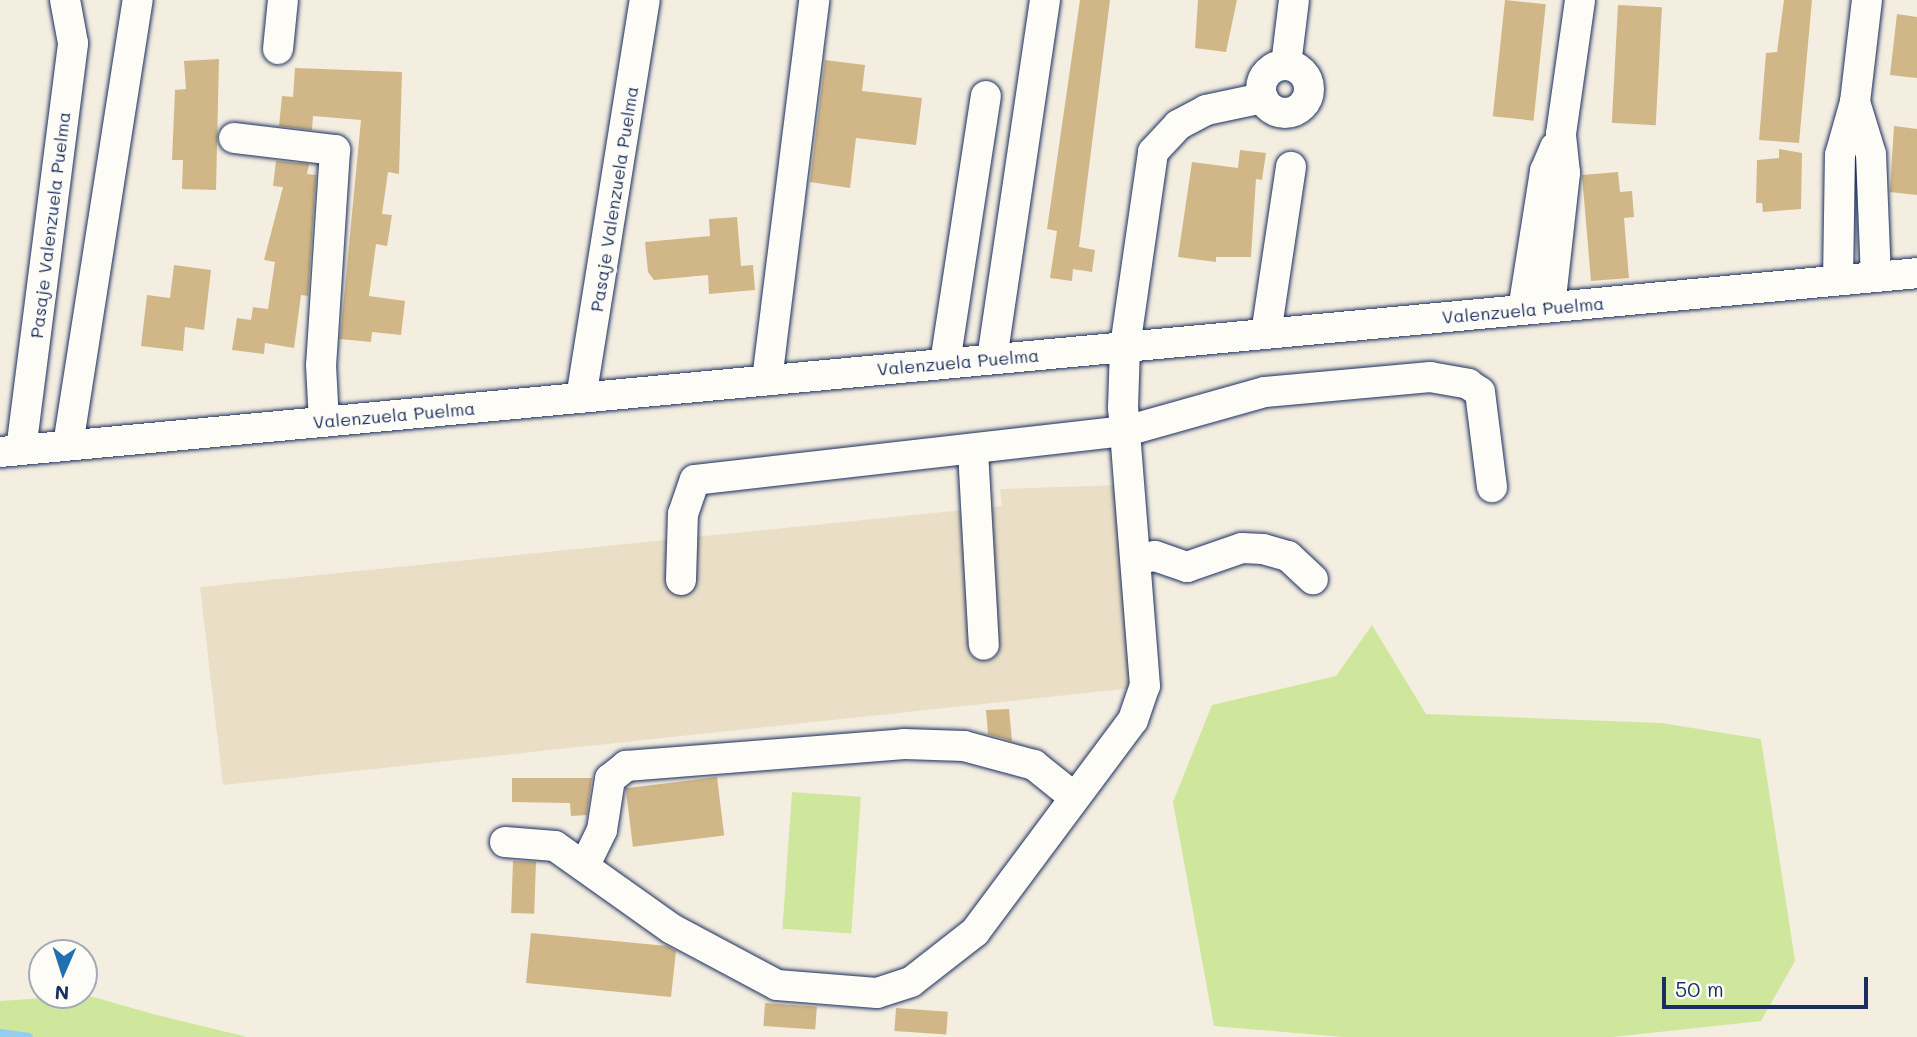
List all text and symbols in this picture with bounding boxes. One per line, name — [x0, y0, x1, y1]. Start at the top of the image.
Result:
street label: Pasaje Valenzuela Puelma — [585, 85, 643, 313]
street label: Pasaje Valenzuela Puelma — [25, 110, 75, 340]
street label: Valenzuela Puelma — [1441, 292, 1605, 328]
street label: Valenzuela Puelma — [876, 344, 1040, 380]
street label: Valenzuela Puelma — [312, 397, 476, 433]
north arrow — [28, 939, 98, 1009]
scale bar — [1665, 964, 1871, 1008]
text: 50 m — [1675, 975, 1724, 1002]
text: N — [54, 981, 70, 1006]

